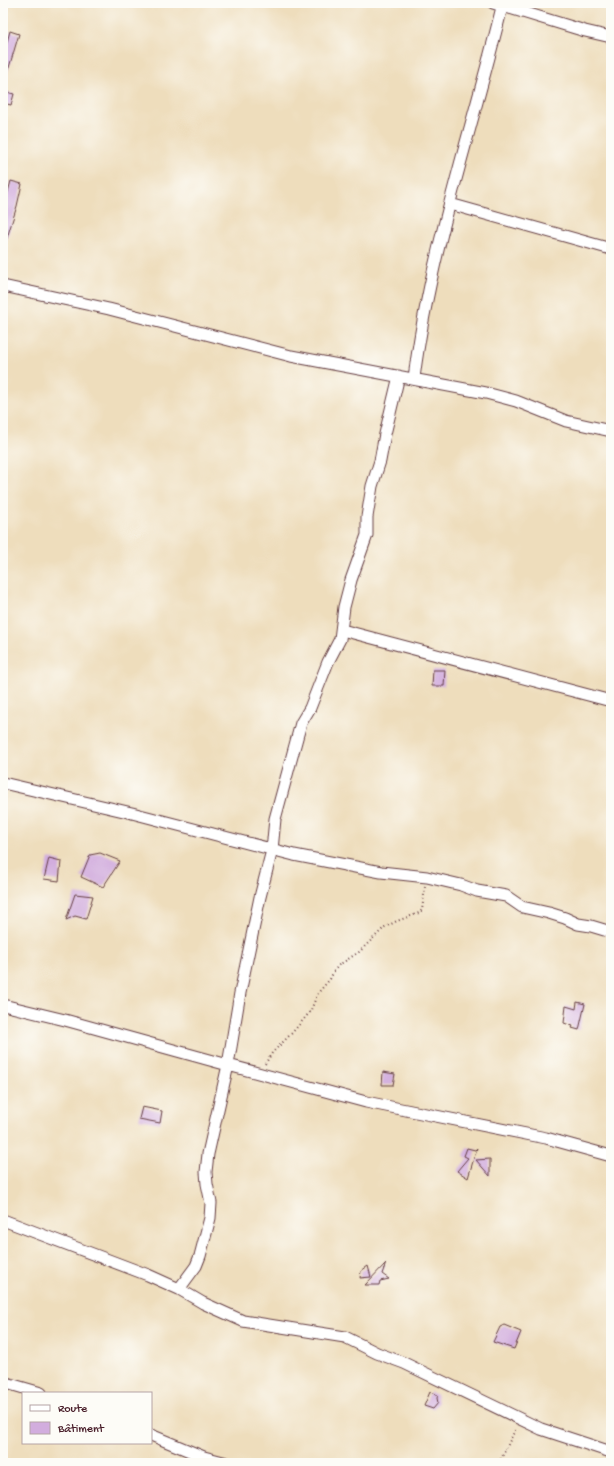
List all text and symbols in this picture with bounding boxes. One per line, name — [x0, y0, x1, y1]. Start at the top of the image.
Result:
legend — [22, 1392, 152, 1444]
text: Route — [58, 1403, 88, 1417]
text: Bâtiment — [57, 1423, 105, 1437]

